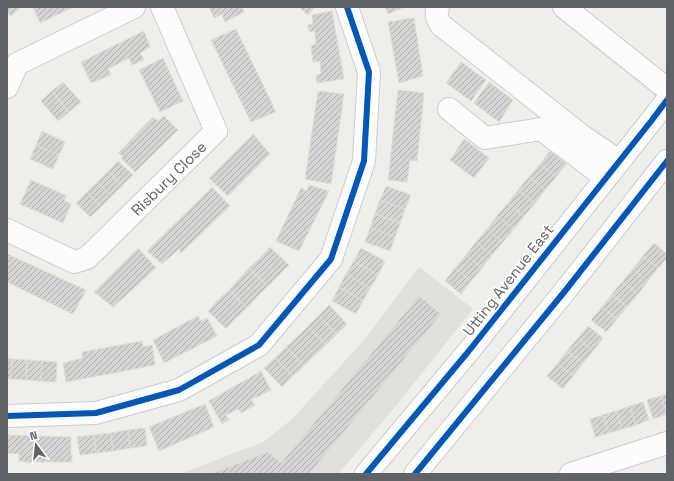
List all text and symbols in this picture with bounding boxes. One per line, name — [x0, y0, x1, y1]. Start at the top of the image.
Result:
street label: Risbury Close — [127, 137, 210, 219]
street label: Utting Avenue East — [459, 220, 558, 340]
north arrow — [16, 425, 56, 465]
text: N — [28, 428, 39, 443]

